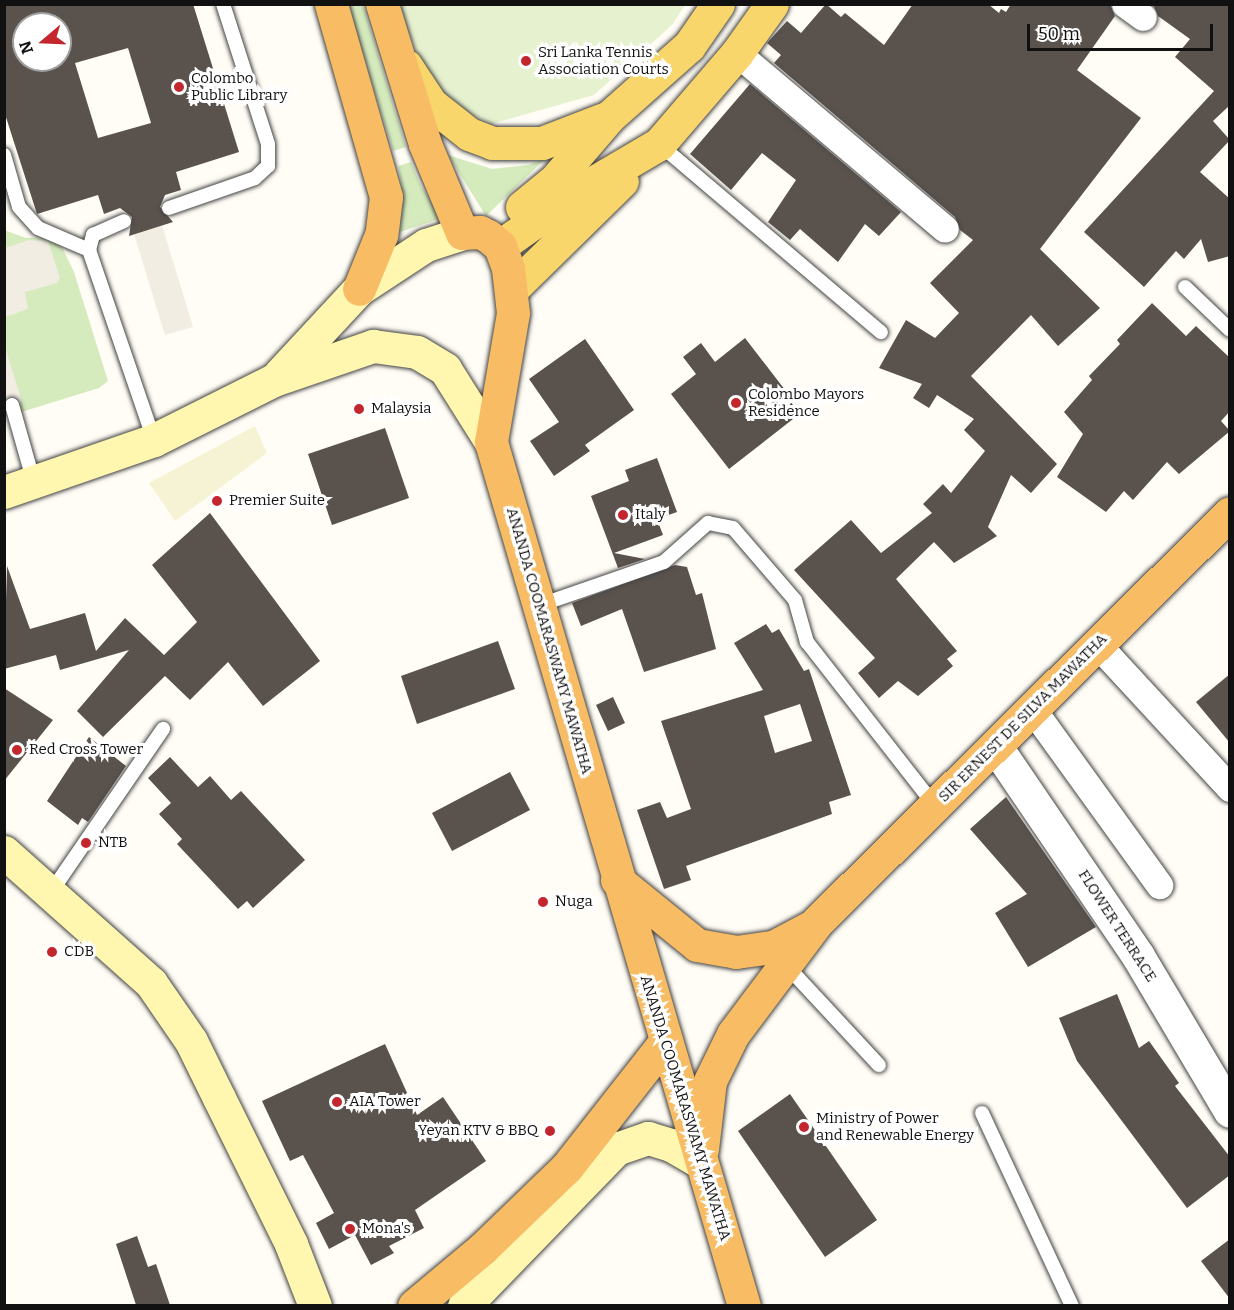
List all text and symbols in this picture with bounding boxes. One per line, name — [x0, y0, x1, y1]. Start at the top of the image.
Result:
north arrow — [12, 12, 72, 72]
scale bar — [1030, 12, 1216, 50]
text: 50 m — [1038, 23, 1080, 45]
text: N — [15, 38, 37, 56]
place label: Sri Lanka Tennis Association Courts — [538, 43, 669, 78]
marker: Sri Lanka Tennis Association Courts — [519, 54, 533, 68]
place label: Colombo Public Library — [191, 69, 288, 104]
marker: Colombo Public Library — [172, 80, 186, 94]
place label: Colombo Mayors Residence — [748, 385, 864, 420]
marker: Colombo Mayors Residence — [729, 396, 743, 410]
place label: Malaysia — [371, 400, 431, 418]
marker: Malaysia — [352, 402, 366, 416]
place label: Premier Suite — [229, 492, 325, 510]
marker: Premier Suite — [210, 494, 224, 508]
street label: ANANDA COOMARASWAMY MAWATHA — [502, 506, 596, 776]
place label: Italy — [635, 506, 666, 524]
marker: Italy — [616, 508, 630, 522]
street label: SIR ERNEST DE SILVA MAWATHA — [935, 630, 1111, 806]
place label: Red Cross Tower — [29, 741, 143, 759]
marker: Red Cross Tower — [10, 743, 24, 757]
place label: NTB — [98, 834, 128, 852]
marker: NTB — [79, 836, 93, 850]
street label: FLOWER TERRACE — [1074, 867, 1160, 985]
place label: Nuga — [555, 893, 593, 911]
marker: Nuga — [536, 895, 550, 909]
place label: CDB — [64, 943, 94, 961]
marker: CDB — [45, 945, 59, 959]
street label: ANANDA COOMARASWAMY MAWATHA — [636, 973, 734, 1243]
place label: AIA Tower — [349, 1093, 421, 1111]
marker: AIA Tower — [330, 1095, 344, 1109]
place label: Ministry of Power and Renewable Energy — [816, 1109, 974, 1144]
marker: Ministry of Power and Renewable Energy — [797, 1120, 811, 1134]
place label: Yeyan KTV & BBQ — [418, 1122, 538, 1140]
marker: Yeyan KTV & BBQ — [543, 1124, 557, 1138]
place label: Mona's — [362, 1220, 411, 1238]
marker: Mona's — [343, 1222, 357, 1236]

